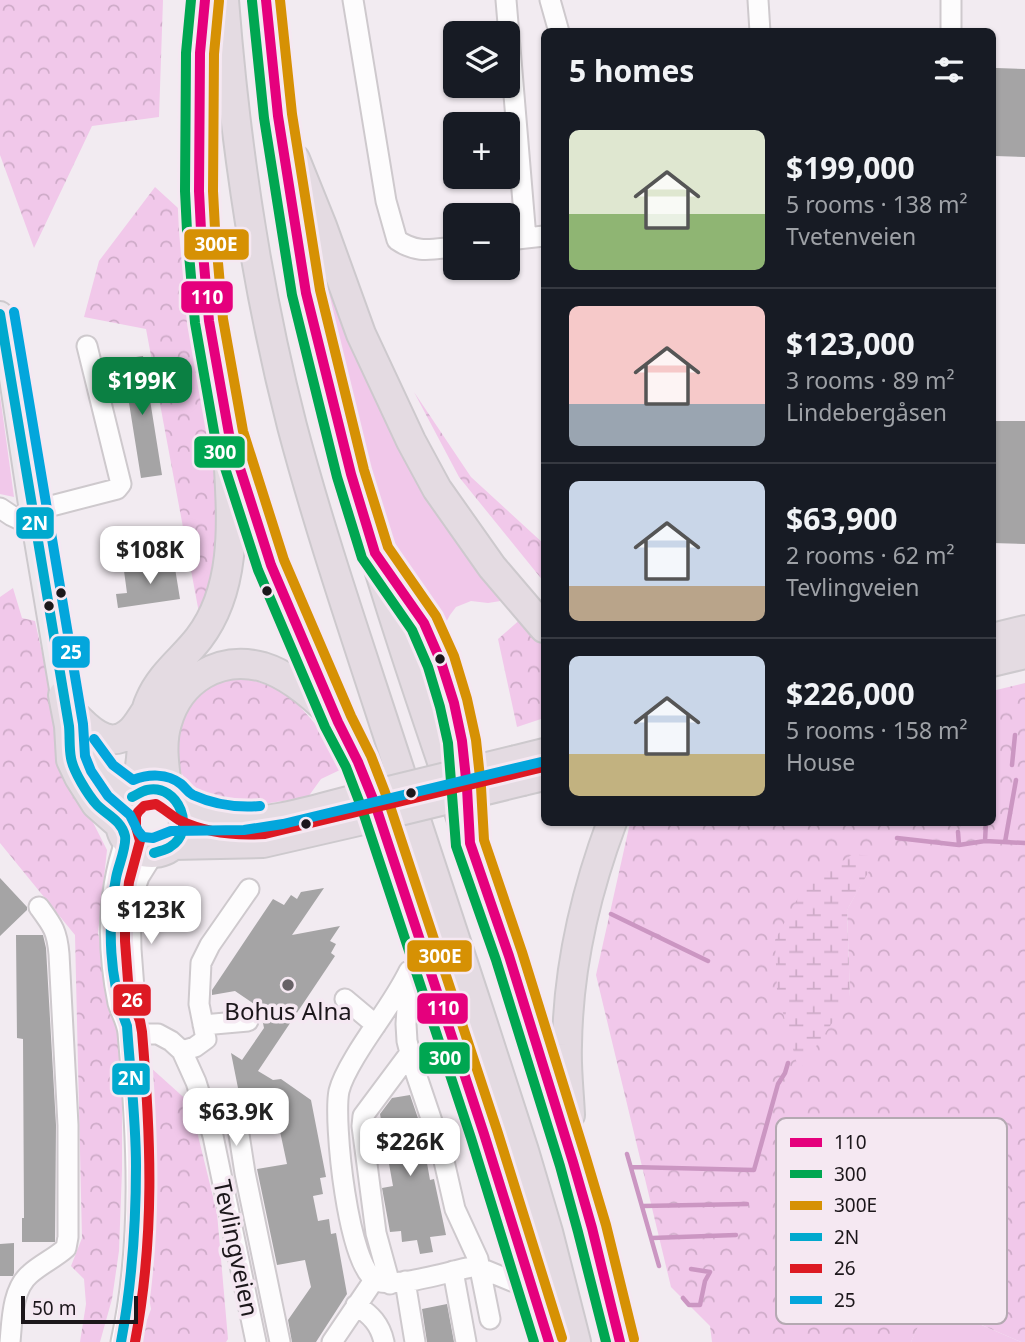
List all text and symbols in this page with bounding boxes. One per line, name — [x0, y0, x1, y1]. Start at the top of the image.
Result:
map controls — [443, 21, 520, 280]
button: layers — [443, 21, 520, 98]
text: 5 homes — [569, 50, 694, 91]
icon: filters — [930, 51, 968, 89]
button: + — [443, 112, 520, 189]
text: $199,000 — [786, 147, 915, 188]
icon: home — [625, 158, 709, 242]
text: 5 rooms · 138 m² — [786, 188, 968, 220]
button: − — [443, 203, 520, 280]
text: Tvetenveien — [786, 220, 916, 252]
line badge: 300E — [183, 228, 250, 261]
text: 300E — [194, 231, 238, 257]
line badge: 110 — [180, 280, 234, 314]
text: 110 — [191, 284, 223, 310]
text: $123,000 — [786, 323, 915, 364]
icon: home — [625, 334, 709, 418]
pin: $199K — [93, 358, 191, 417]
text: $199K — [108, 364, 176, 396]
text: 3 rooms · 89 m² — [786, 364, 955, 396]
text: Lindebergåsen — [786, 396, 947, 428]
line badge: 300 — [193, 435, 246, 469]
text: 300 — [204, 439, 236, 465]
text: $63,900 — [786, 498, 898, 539]
line badge: 2N — [15, 506, 55, 540]
icon: home — [625, 509, 709, 593]
text: 2N — [22, 510, 48, 536]
pin: $108K — [101, 526, 199, 586]
text: $108K — [116, 533, 184, 565]
text: 2 rooms · 62 m² — [786, 539, 955, 571]
text: Tevlingveien — [786, 571, 919, 603]
unlabelled marker — [260, 584, 274, 598]
unlabelled marker — [54, 586, 68, 600]
unlabelled marker — [42, 599, 56, 613]
line badge: 25 — [51, 635, 91, 669]
text: 25 — [60, 639, 82, 665]
unlabelled marker — [433, 652, 447, 666]
text: $226,000 — [786, 673, 915, 714]
icon: home — [625, 684, 709, 768]
text: 5 rooms · 158 m² — [786, 714, 968, 746]
text: House — [786, 746, 855, 778]
unlabelled marker — [404, 786, 418, 800]
unlabelled marker — [299, 817, 313, 831]
pin: $123K — [102, 886, 200, 946]
text: $123K — [117, 893, 185, 925]
line badge: 300E — [406, 939, 473, 973]
text: 300E — [418, 943, 462, 969]
marker: Bohus Alna — [280, 977, 296, 993]
line badge: 26 — [112, 983, 152, 1017]
text: 26 — [121, 987, 143, 1013]
line badge: 110 — [416, 992, 469, 1025]
place label: Bohus Alna — [224, 994, 352, 1027]
text: 110 — [427, 995, 459, 1021]
line badge: 300 — [418, 1041, 471, 1075]
text: 300 — [429, 1045, 461, 1071]
line badge: 2N — [111, 1062, 151, 1096]
text: 2N — [118, 1065, 144, 1091]
pin: $63.9K — [179, 1088, 293, 1148]
text: $63.9K — [199, 1095, 273, 1127]
pin: $226K — [361, 1118, 459, 1178]
legend — [776, 1118, 1007, 1324]
text: $226K — [376, 1125, 444, 1157]
text: 110 — [834, 1129, 867, 1155]
text: 300 — [834, 1161, 867, 1187]
street label: Tevlingveien — [206, 1176, 268, 1320]
text: 300E — [834, 1192, 877, 1218]
text: 2N — [834, 1224, 859, 1250]
text: 26 — [834, 1255, 856, 1281]
text: 25 — [834, 1287, 856, 1313]
scale bar — [21, 1293, 138, 1325]
text: 50 m — [32, 1295, 76, 1321]

